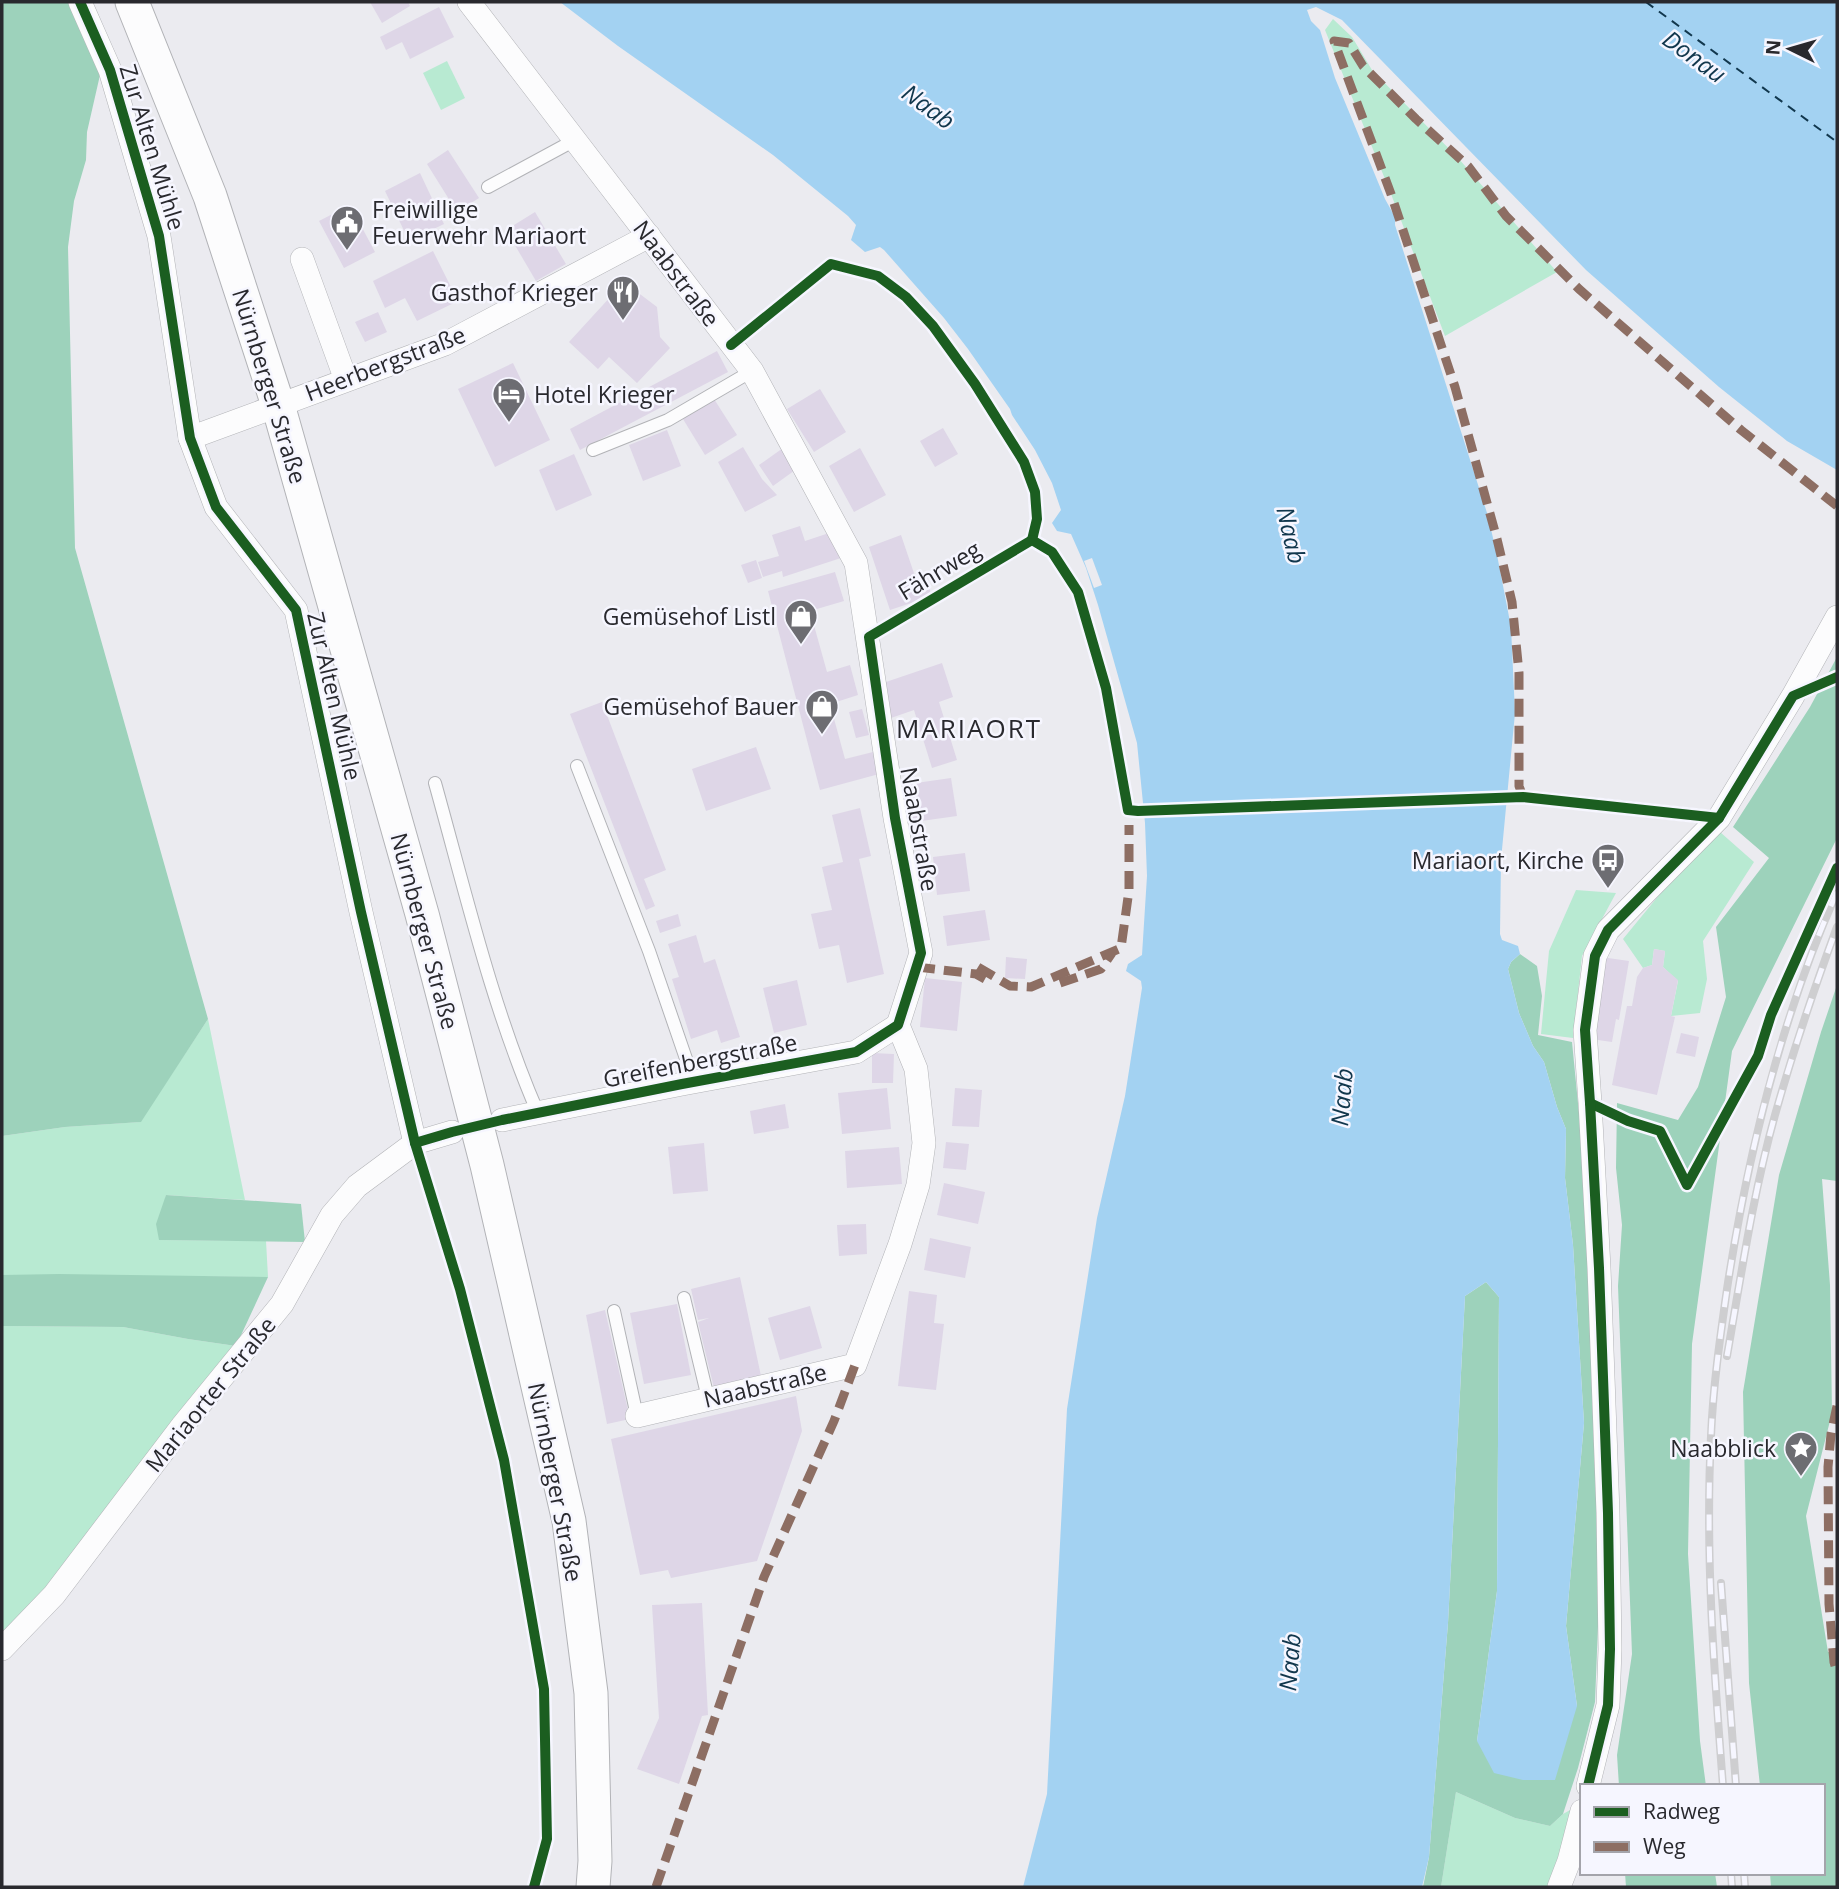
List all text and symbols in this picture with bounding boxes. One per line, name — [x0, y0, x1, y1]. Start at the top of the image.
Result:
north arrow — [1755, 14, 1825, 84]
water label: Donau — [1657, 22, 1733, 90]
text: N — [1759, 39, 1787, 56]
street label: Zur Alten Mühle — [113, 60, 193, 234]
water label: Naab — [896, 76, 962, 136]
place label: Freiwillige Feuerwehr Mariaort — [372, 193, 586, 251]
public building icon: Freiwillige Feuerwehr Mariaort — [328, 203, 366, 252]
street label: Naabstraße — [626, 213, 728, 333]
restaurant icon: Gasthof Krieger — [604, 273, 642, 322]
place label: Gasthof Krieger — [431, 276, 599, 308]
street label: Nürnberger Straße — [225, 285, 315, 487]
street label: Heerbergstraße — [300, 318, 470, 408]
hotel icon: Hotel Krieger — [490, 375, 528, 424]
place label: Hotel Krieger — [534, 378, 675, 410]
water label: Naab — [1269, 503, 1315, 567]
street label: Fährweg — [892, 532, 987, 607]
shop icon: Gemüsehof Listl — [782, 597, 820, 646]
place label: Gemüsehof Listl — [603, 600, 776, 632]
street label: Zur Alten Mühle — [300, 609, 370, 783]
shop icon: Gemüsehof Bauer — [803, 687, 841, 736]
place label: Gemüsehof Bauer — [603, 690, 799, 722]
district label: MARIAORT — [896, 710, 1042, 746]
street label: Naabstraße — [893, 764, 947, 894]
street label: Nürnberger Straße — [383, 829, 467, 1033]
bus stop icon: Mariaort, Kirche — [1589, 841, 1627, 890]
place label: Mariaort, Kirche — [1412, 844, 1584, 876]
street label: Greifenbergstraße — [600, 1025, 800, 1095]
water label: Naab — [1322, 1067, 1360, 1127]
street label: Mariaorter Straße — [137, 1310, 283, 1478]
street label: Naabstraße — [700, 1355, 830, 1415]
street label: Nürnberger Straße — [521, 1380, 591, 1584]
place icon: Naabblick — [1782, 1429, 1820, 1478]
place label: Naabblick — [1670, 1432, 1776, 1464]
water label: Naab — [1270, 1632, 1308, 1692]
legend — [1580, 1784, 1825, 1875]
text: Radweg — [1643, 1797, 1720, 1825]
text: Weg — [1643, 1832, 1686, 1860]

